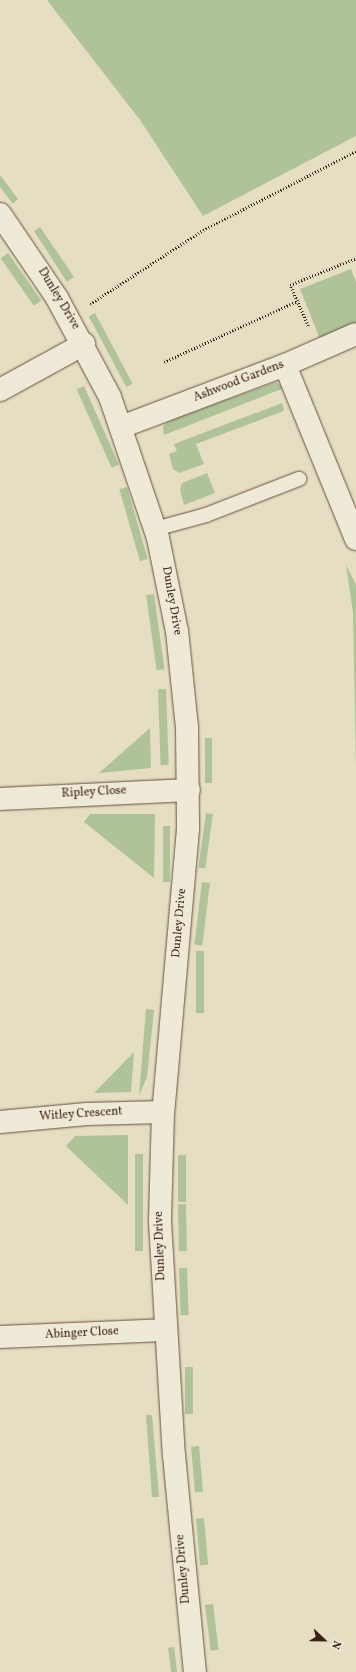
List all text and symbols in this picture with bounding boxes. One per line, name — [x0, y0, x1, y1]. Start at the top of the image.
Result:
street label: Dunley Drive — [34, 265, 82, 333]
street label: Ashwood Gardens — [192, 358, 286, 406]
street label: Dunley Drive — [158, 565, 184, 637]
street label: Ripley Close — [61, 784, 127, 802]
street label: Dunley Drive — [170, 887, 190, 959]
street label: Witley Crescent — [39, 1105, 123, 1125]
street label: Dunley Drive — [153, 1211, 169, 1281]
street label: Abinger Close — [45, 1325, 119, 1343]
street label: Dunley Drive — [174, 1533, 194, 1605]
north arrow — [304, 1620, 344, 1660]
text: N — [327, 1638, 344, 1651]

